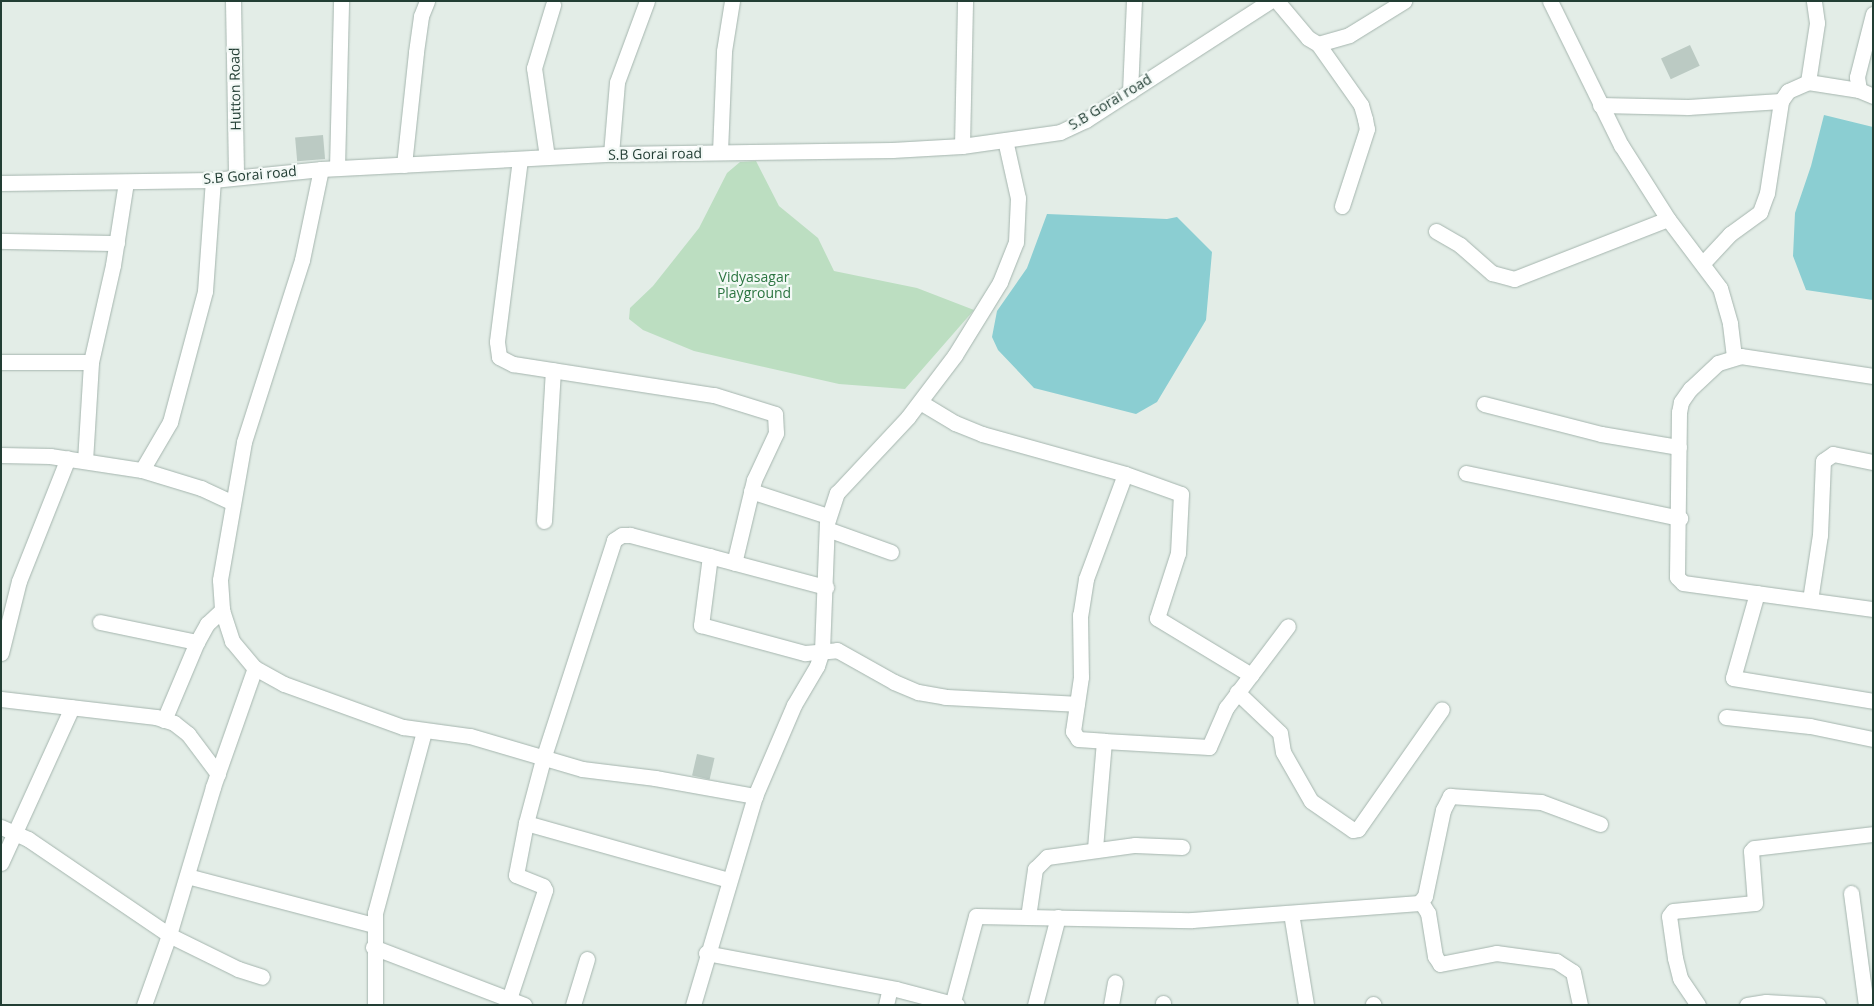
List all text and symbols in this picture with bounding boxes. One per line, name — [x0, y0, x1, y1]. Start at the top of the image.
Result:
street label: Hutton Road — [226, 47, 244, 131]
street label: S.B Gorai road — [1065, 71, 1155, 133]
street label: S.B Gorai road — [608, 145, 702, 163]
street label: S.B Gorai road — [203, 163, 297, 187]
park label: Vidyasagar Playground — [717, 269, 791, 302]

